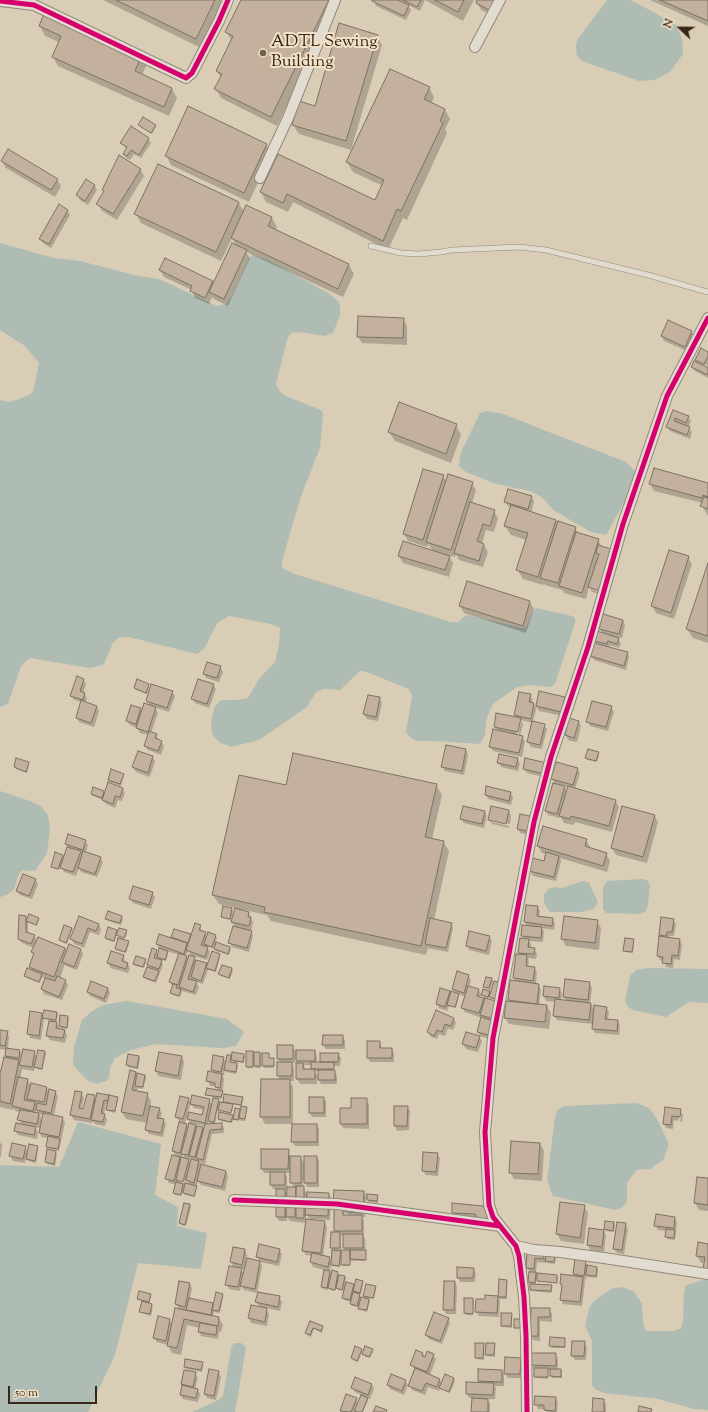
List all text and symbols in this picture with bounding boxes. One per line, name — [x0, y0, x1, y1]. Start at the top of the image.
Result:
north arrow — [660, 8, 700, 48]
text: N — [660, 16, 678, 31]
place label: ADTL Sewing Building — [271, 33, 378, 73]
marker: ADTL Sewing Building — [258, 48, 268, 58]
scale bar — [10, 1378, 99, 1404]
text: 50 m — [15, 1384, 38, 1402]

